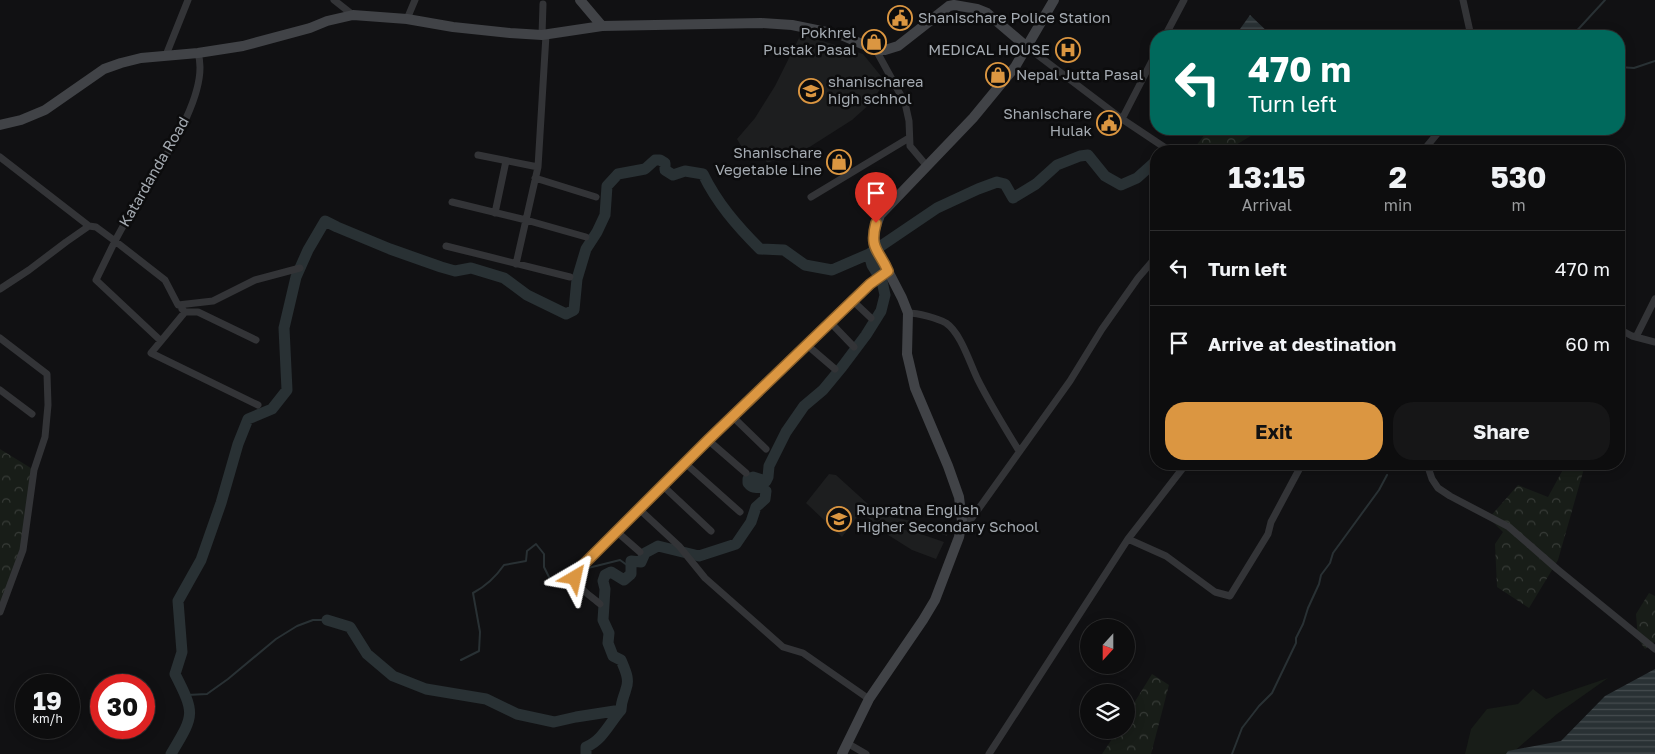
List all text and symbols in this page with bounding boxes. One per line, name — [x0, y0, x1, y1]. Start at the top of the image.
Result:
public building icon: Shanischare Police Station — [887, 5, 913, 31]
place label: Shanischare Police Station — [918, 8, 1111, 26]
place label: Pokhrel Pustak Pasal — [763, 23, 856, 58]
shop icon: Pokhrel Pustak Pasal — [861, 29, 887, 55]
hospital icon: MEDICAL HOUSE — [1055, 37, 1081, 63]
place label: MEDICAL HOUSE — [928, 40, 1050, 58]
text: 470 m — [1248, 48, 1351, 90]
icon: left — [1165, 50, 1230, 115]
shop icon: Nepal Jutta Pasal — [985, 62, 1011, 88]
place label: Nepal Jutta Pasal — [1016, 65, 1143, 83]
place label: shanischarea high schhol — [828, 72, 924, 107]
school or university icon: shanischarea high schhol — [798, 78, 824, 104]
text: Turn left — [1248, 90, 1337, 117]
place label: Shanischare Hulak — [1003, 104, 1093, 139]
public building icon: Shanischare Hulak — [1096, 110, 1122, 136]
street label: Katardanda Road — [114, 113, 192, 230]
place label: Shanischare Vegetable Line — [715, 143, 822, 178]
shop icon: Shanischare Vegetable Line — [826, 149, 852, 175]
text: 13:15 — [1228, 159, 1305, 195]
text: 2 — [1389, 159, 1407, 195]
text: 530 — [1490, 159, 1547, 195]
pin — [855, 172, 897, 223]
icon: arrive — [862, 179, 890, 207]
text: Arrival — [1242, 195, 1292, 215]
text: min — [1384, 195, 1412, 215]
text: m — [1511, 195, 1526, 215]
icon: left — [1165, 254, 1193, 282]
text: Turn left — [1208, 257, 1287, 280]
text: 470 m — [1555, 257, 1610, 280]
icon: arrive — [1165, 329, 1193, 357]
text: Arrive at destination — [1208, 332, 1396, 355]
text: 60 m — [1565, 332, 1610, 355]
button: Exit — [1165, 402, 1383, 460]
button: Share — [1393, 402, 1610, 460]
place label: Rupratna English Higher Secondary School — [856, 500, 1039, 535]
school or university icon: Rupratna English Higher Secondary School — [826, 506, 852, 532]
position arrow — [548, 551, 600, 603]
north arrow — [1080, 619, 1135, 674]
map controls — [1080, 619, 1135, 739]
speed limit sign: 30 — [90, 674, 155, 739]
button: layers — [1080, 684, 1135, 739]
text: 19 — [33, 685, 62, 716]
text: km/h — [32, 711, 63, 726]

